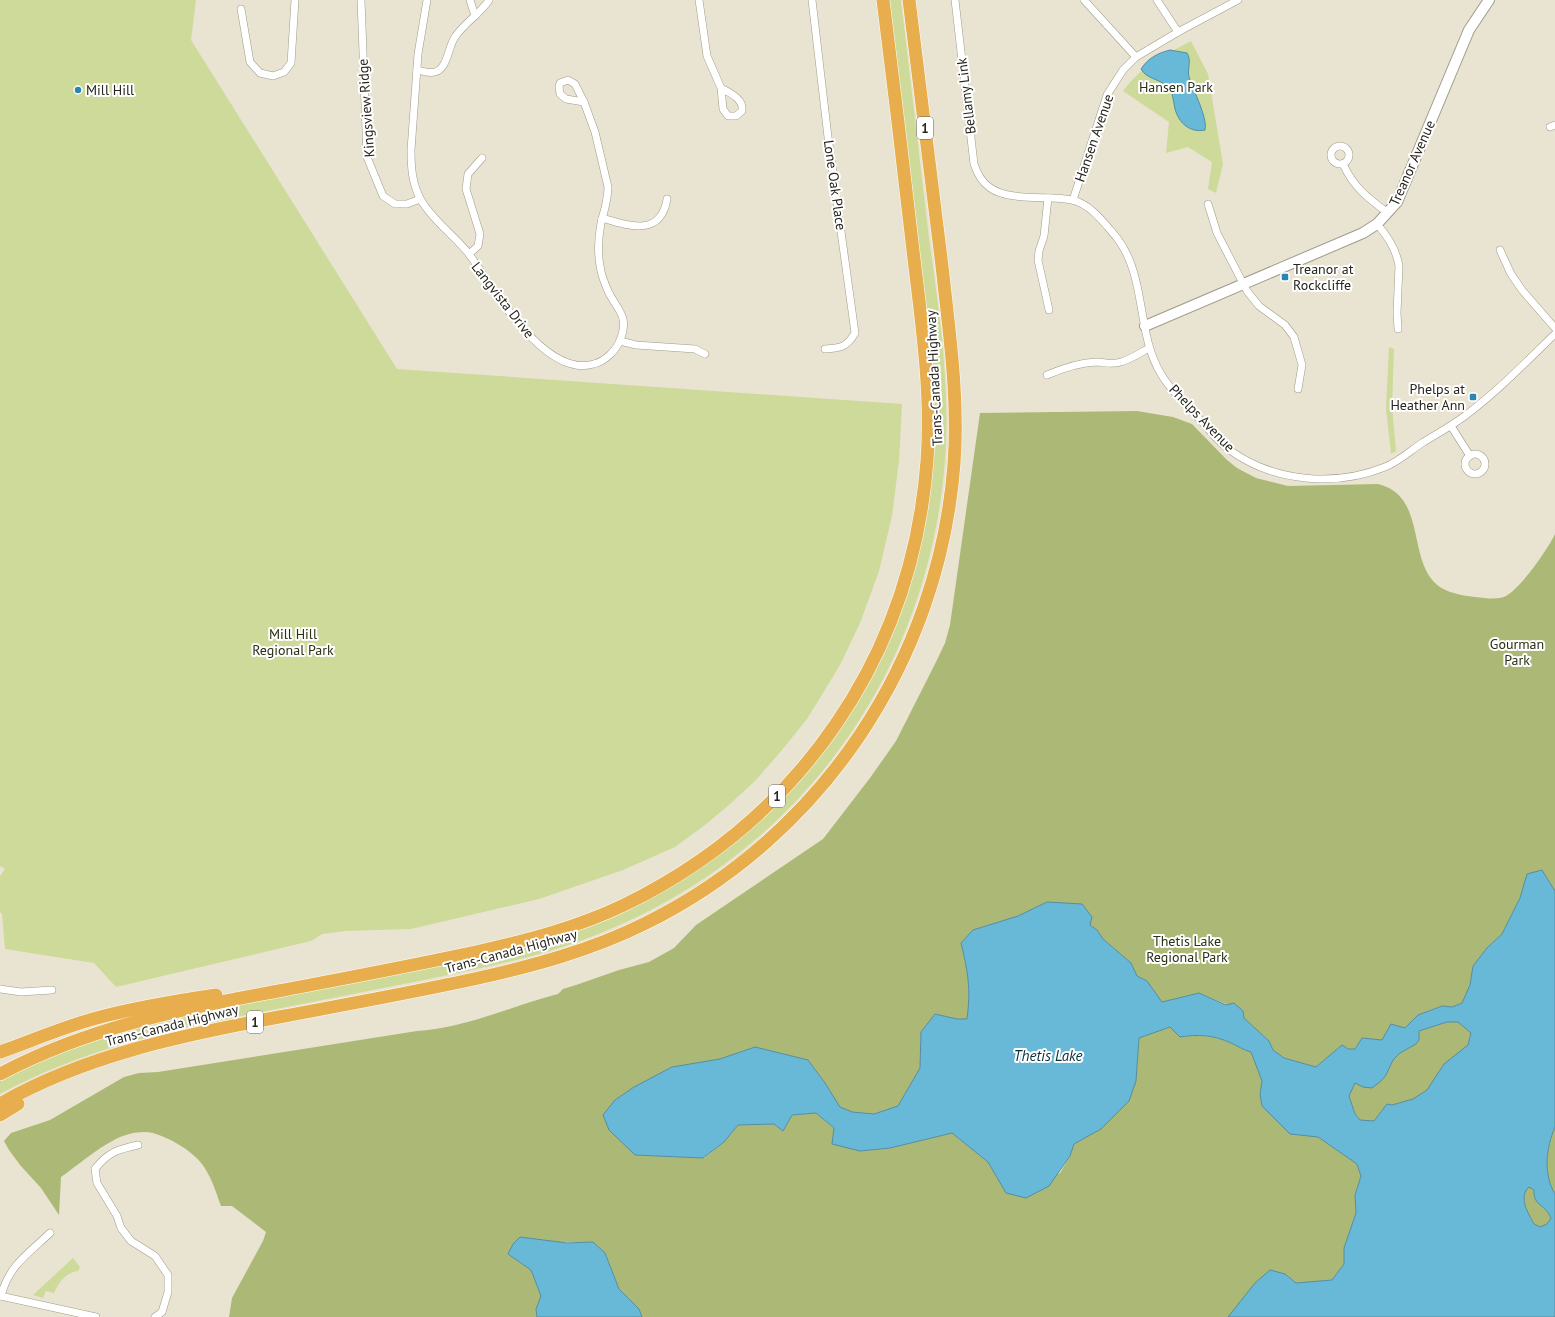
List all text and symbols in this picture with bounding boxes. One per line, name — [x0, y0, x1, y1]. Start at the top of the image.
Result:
street label: Bellamy Link — [952, 56, 980, 135]
street label: Kingsview Ridge — [354, 58, 378, 158]
park label: Hansen Park — [1139, 78, 1213, 96]
place label: Mill Hill — [86, 81, 134, 99]
marker: Mill Hill — [73, 85, 83, 95]
street label: Hansen Avenue — [1071, 92, 1117, 184]
road number: 1 — [917, 117, 933, 139]
street label: Treanor Avenue — [1385, 117, 1439, 209]
street label: Lone Oak Place — [820, 139, 850, 231]
street label: Langvista Drive — [468, 258, 538, 342]
place label: Treanor at Rockcliffe — [1293, 260, 1354, 294]
marker: Treanor at Rockcliffe — [1280, 272, 1290, 282]
street label: Trans-Canada Highway — [921, 309, 947, 446]
street label: Phelps Avenue — [1165, 380, 1239, 456]
place label: Phelps at Heather Ann — [1390, 380, 1465, 414]
marker: Phelps at Heather Ann — [1468, 392, 1478, 402]
park label: Mill Hill Regional Park — [252, 625, 334, 659]
park label: Gourman Park — [1490, 635, 1544, 669]
road number: 1 — [769, 785, 785, 807]
street label: Trans-Canada Highway — [443, 925, 580, 977]
park label: Thetis Lake Regional Park — [1146, 932, 1228, 966]
street label: Trans-Canada Highway — [104, 1000, 241, 1050]
road number: 1 — [247, 1011, 263, 1033]
water label: Thetis Lake — [1014, 1046, 1082, 1065]

